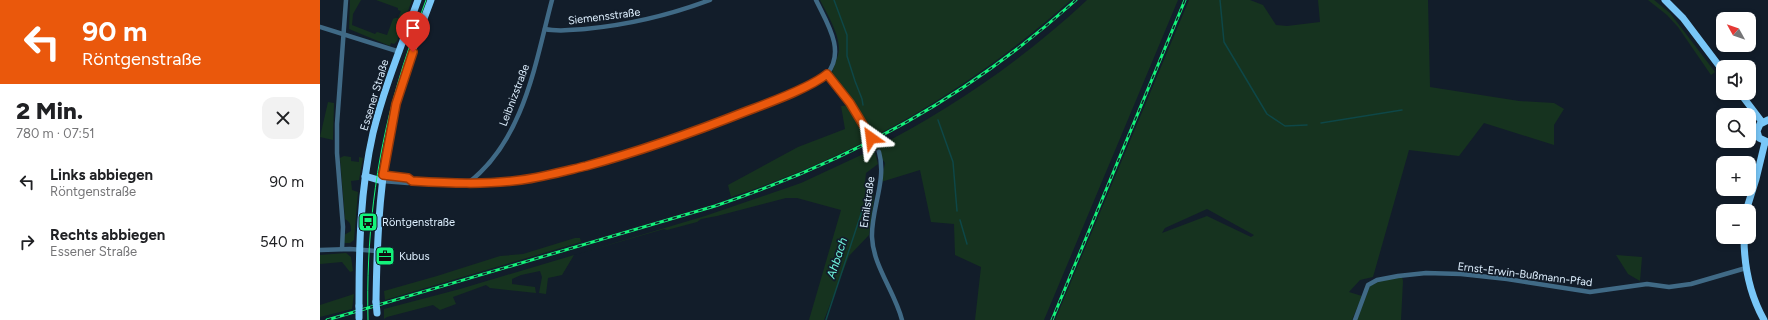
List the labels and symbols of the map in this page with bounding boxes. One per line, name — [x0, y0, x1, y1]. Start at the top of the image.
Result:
street label: Siemensstraße — [567, 6, 641, 27]
pin — [396, 11, 430, 52]
north arrow — [1716, 12, 1756, 52]
street label: Essener Straße — [357, 58, 391, 132]
street label: Leibnizstraße — [497, 62, 532, 128]
position arrow — [850, 117, 892, 159]
street label: Emilstraße — [857, 176, 878, 229]
bus stop icon: Röntgenstraße — [357, 211, 379, 233]
place label: Röntgenstraße — [382, 216, 455, 229]
water label: Ahbach — [824, 235, 850, 281]
office icon: Kubus — [374, 245, 396, 267]
place label: Kubus — [399, 250, 430, 263]
street label: Ernst-Erwin-Bußmann-Pfad — [1457, 260, 1593, 289]

